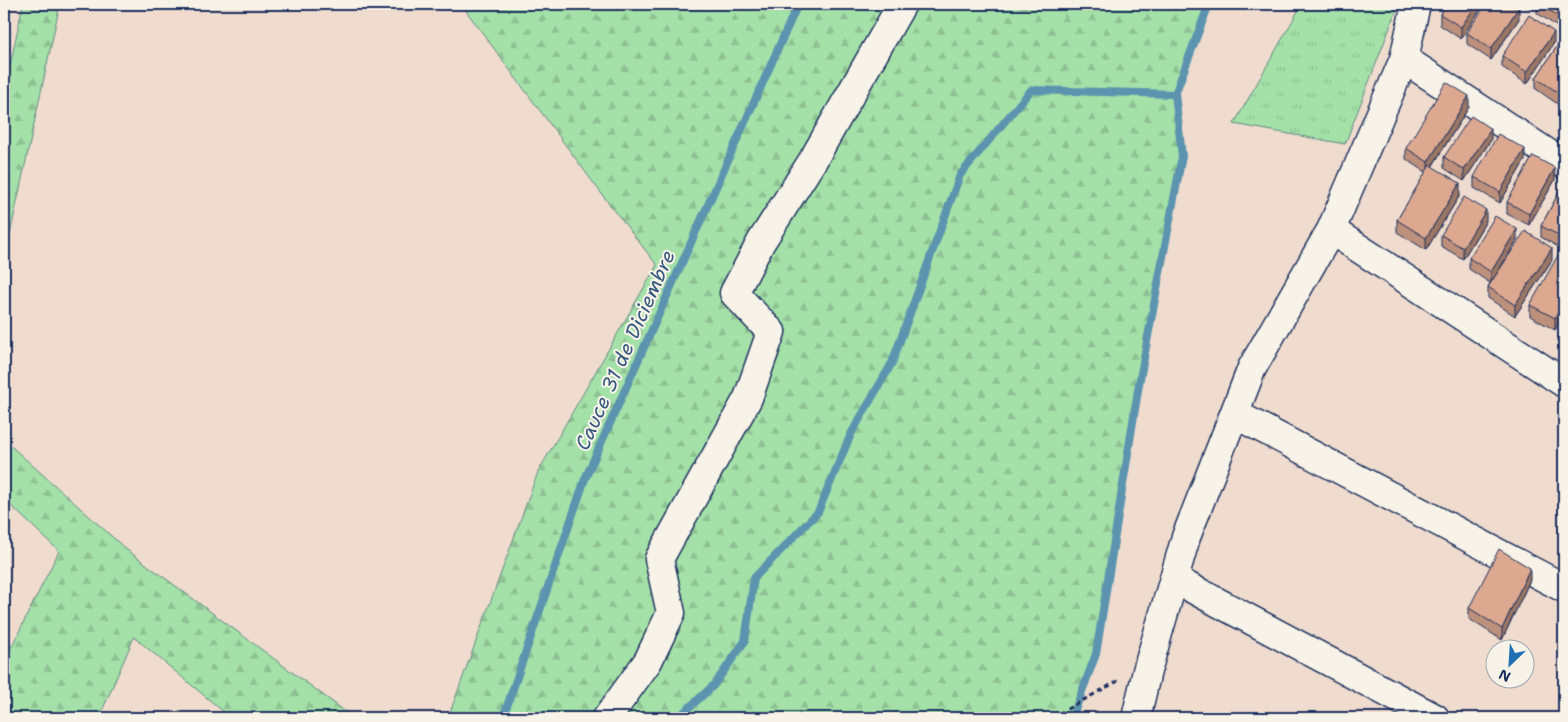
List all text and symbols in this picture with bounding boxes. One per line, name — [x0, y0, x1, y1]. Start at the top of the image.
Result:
water label: Cauce 31 de Diciembre — [569, 246, 681, 454]
north arrow — [1486, 640, 1536, 690]
text: N — [1496, 665, 1513, 686]

